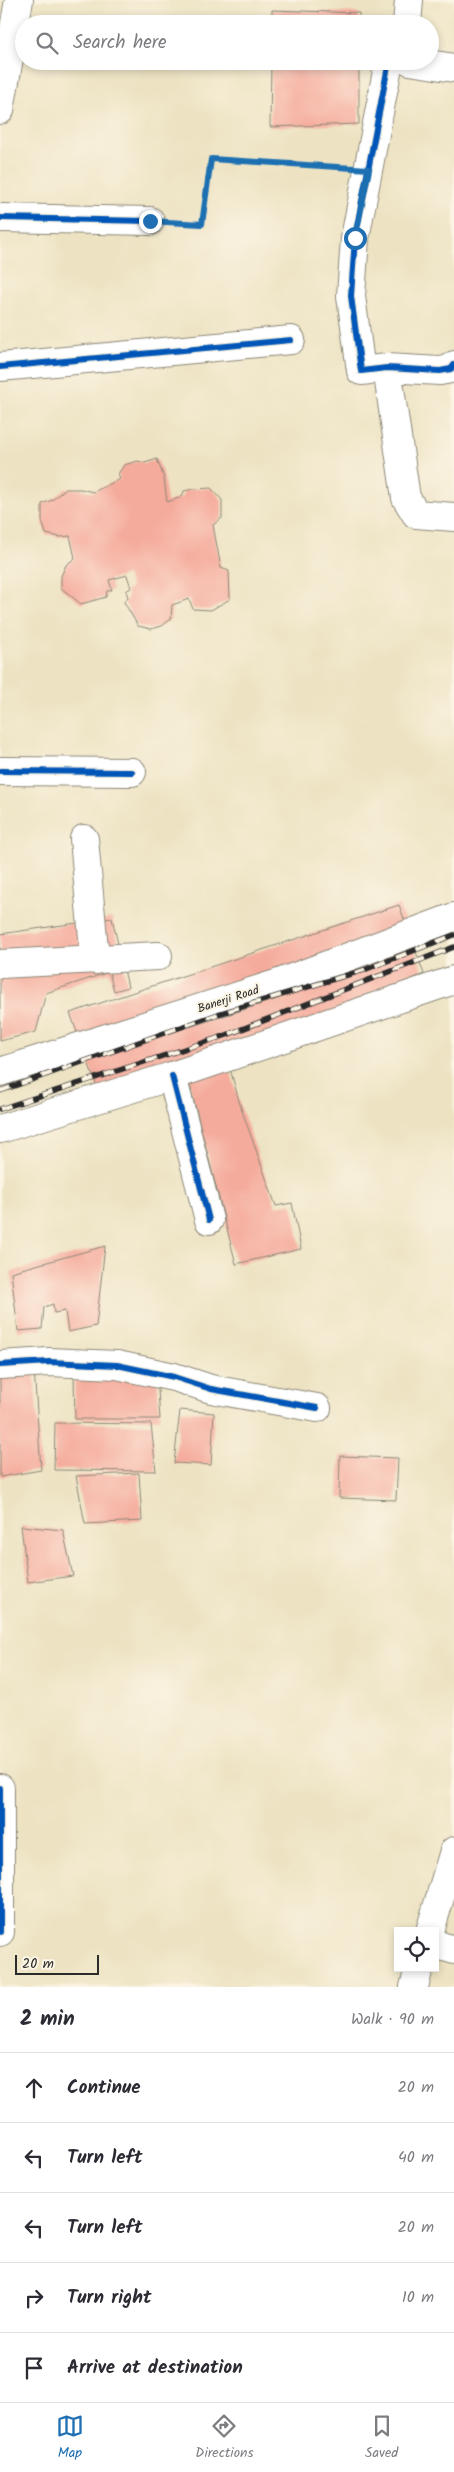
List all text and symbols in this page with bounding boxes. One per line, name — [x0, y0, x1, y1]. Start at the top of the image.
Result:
search box — [15, 15, 439, 70]
text: Search here — [73, 28, 167, 58]
icon: search — [33, 29, 61, 57]
route end — [139, 210, 162, 233]
route start — [344, 227, 367, 250]
street label: Banerji Road — [195, 980, 262, 1018]
map controls — [394, 1927, 439, 1972]
button: locate — [394, 1927, 439, 1972]
scale bar — [15, 1952, 99, 1975]
text: 20 m — [22, 1953, 54, 1975]
text: 2 min — [20, 2003, 75, 2036]
text: Walk · 90 m — [351, 2007, 434, 2032]
text: Continue — [67, 2073, 140, 2103]
icon: ahead — [20, 2074, 48, 2102]
text: 20 m — [398, 2075, 434, 2100]
text: Turn left — [67, 2143, 142, 2173]
icon: left — [20, 2144, 48, 2172]
text: 40 m — [398, 2145, 434, 2170]
text: Turn left — [67, 2213, 142, 2243]
icon: left — [20, 2214, 48, 2242]
text: 20 m — [398, 2215, 434, 2240]
text: Turn right — [67, 2283, 152, 2313]
icon: right — [20, 2284, 48, 2312]
text: 10 m — [402, 2285, 434, 2310]
text: Arrive at destination — [67, 2353, 243, 2383]
icon: arrive — [20, 2354, 48, 2382]
tab: Map — [56, 2412, 84, 2464]
tab: Directions — [195, 2412, 253, 2464]
tab: Saved — [365, 2412, 398, 2464]

